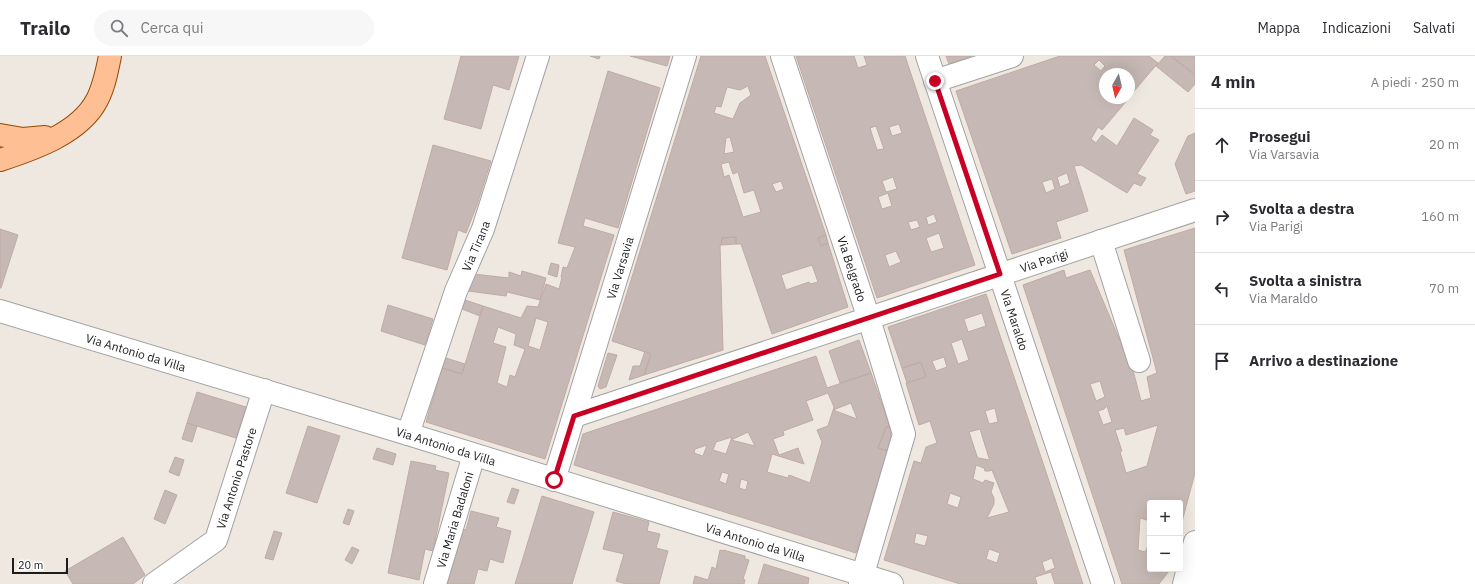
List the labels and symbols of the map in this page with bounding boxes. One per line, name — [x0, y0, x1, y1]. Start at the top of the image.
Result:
north arrow — [1099, 68, 1135, 104]
route end — [926, 72, 944, 90]
street label: Via Tirana — [458, 218, 493, 273]
street label: Via Varsavia — [603, 234, 636, 301]
street label: Via Belgrado — [835, 234, 870, 304]
street label: Via Parigi — [1018, 245, 1070, 275]
street label: Via Maraldo — [998, 287, 1032, 352]
street label: Via Antonio da Villa — [84, 330, 188, 374]
street label: Via Antonio da Villa — [394, 423, 498, 469]
street label: Via Antonio Pastore — [213, 425, 259, 531]
street label: Via Maria Badaloni — [433, 470, 476, 570]
route start — [545, 471, 563, 489]
street label: Via Antonio da Villa — [704, 519, 808, 564]
scale bar — [12, 556, 68, 575]

